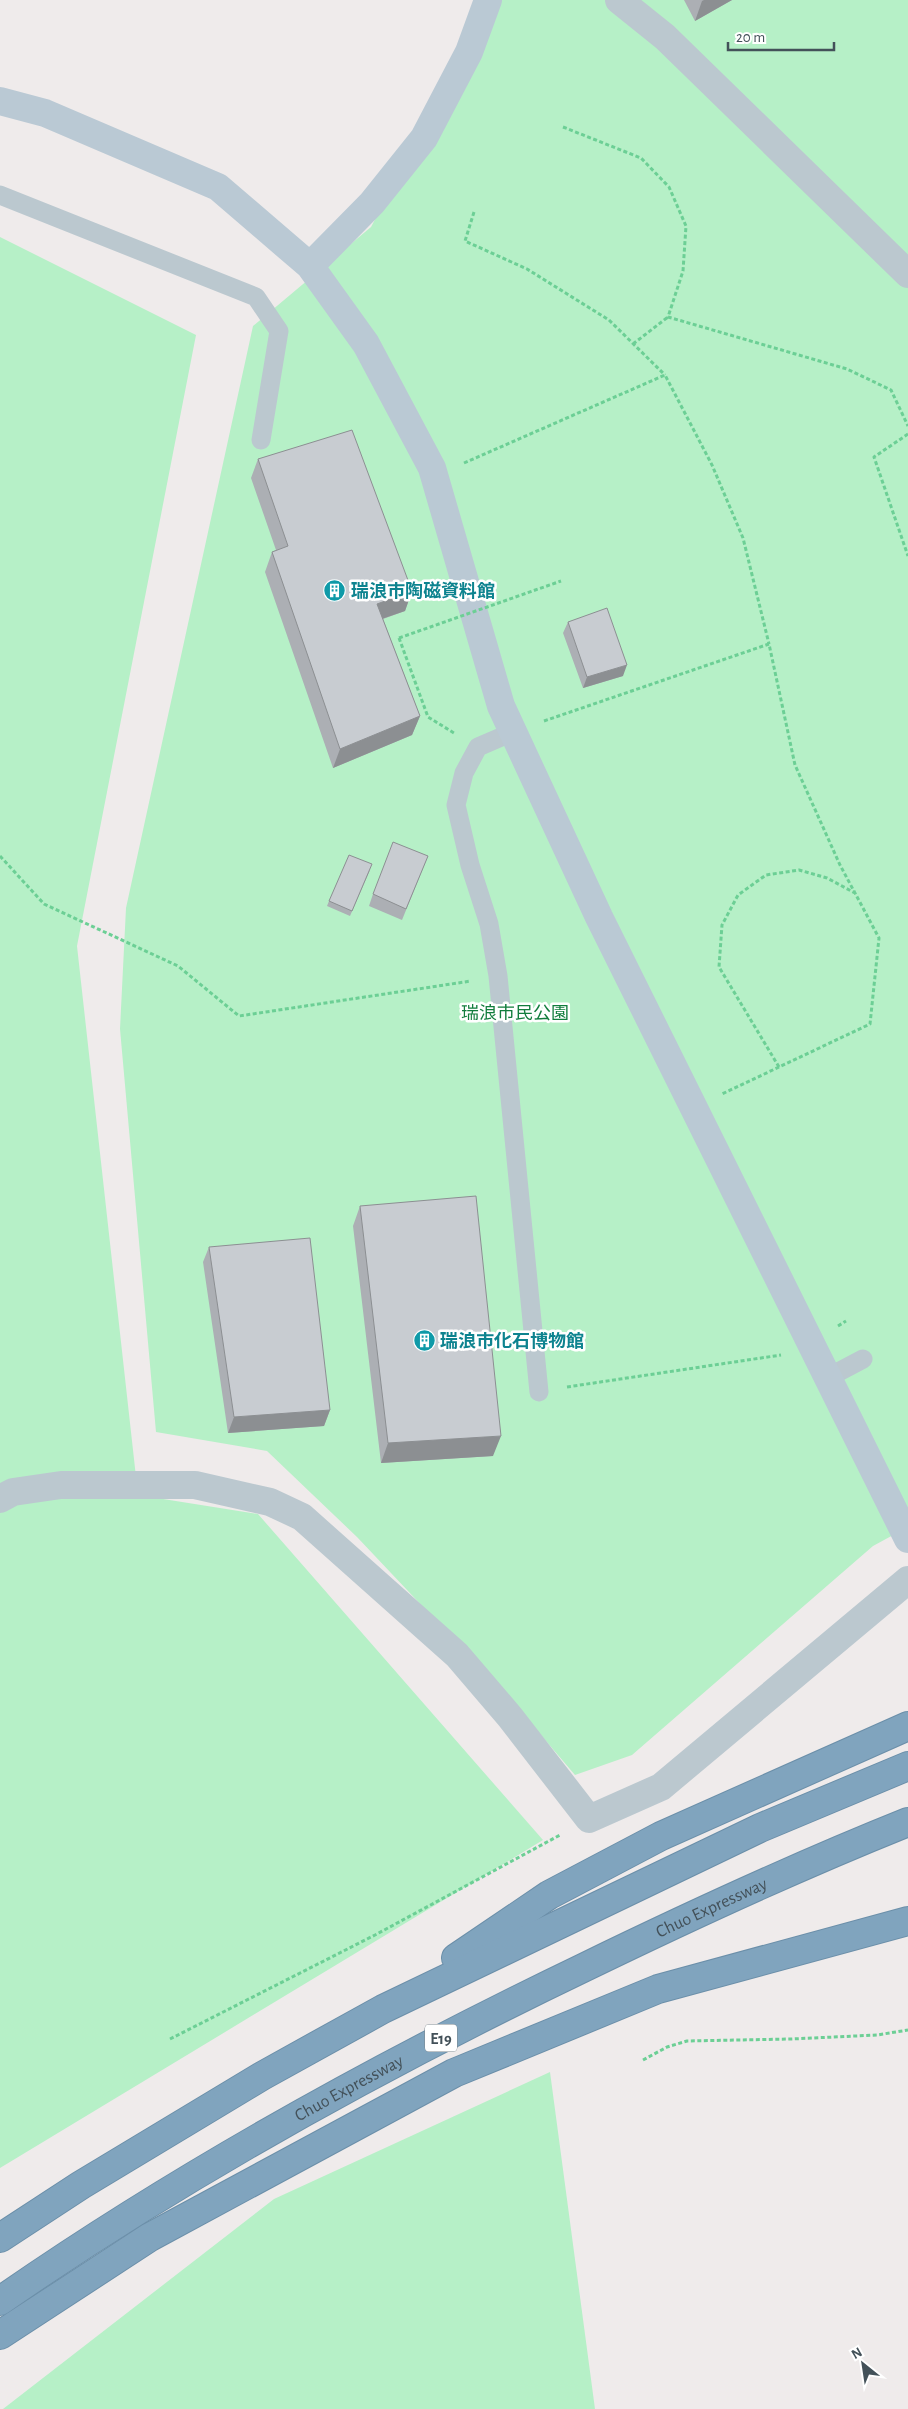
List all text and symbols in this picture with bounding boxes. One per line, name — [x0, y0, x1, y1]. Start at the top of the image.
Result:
scale bar — [728, 20, 834, 52]
text: 20 m — [736, 30, 765, 45]
building icon: 瑞浪市陶磁資料館 — [323, 579, 347, 603]
place label: 瑞浪市陶磁資料館 — [351, 581, 495, 601]
park label: 瑞浪市民公園 — [461, 1004, 569, 1023]
building icon: 瑞浪市化石博物館 — [412, 1329, 436, 1353]
place label: 瑞浪市化石博物館 — [440, 1331, 584, 1351]
street label: Chuo Expressway — [653, 1875, 770, 1942]
road number: E19 — [425, 2025, 457, 2052]
street label: Chuo Expressway — [292, 2052, 407, 2125]
north arrow — [838, 2339, 888, 2389]
text: N — [849, 2345, 865, 2362]

